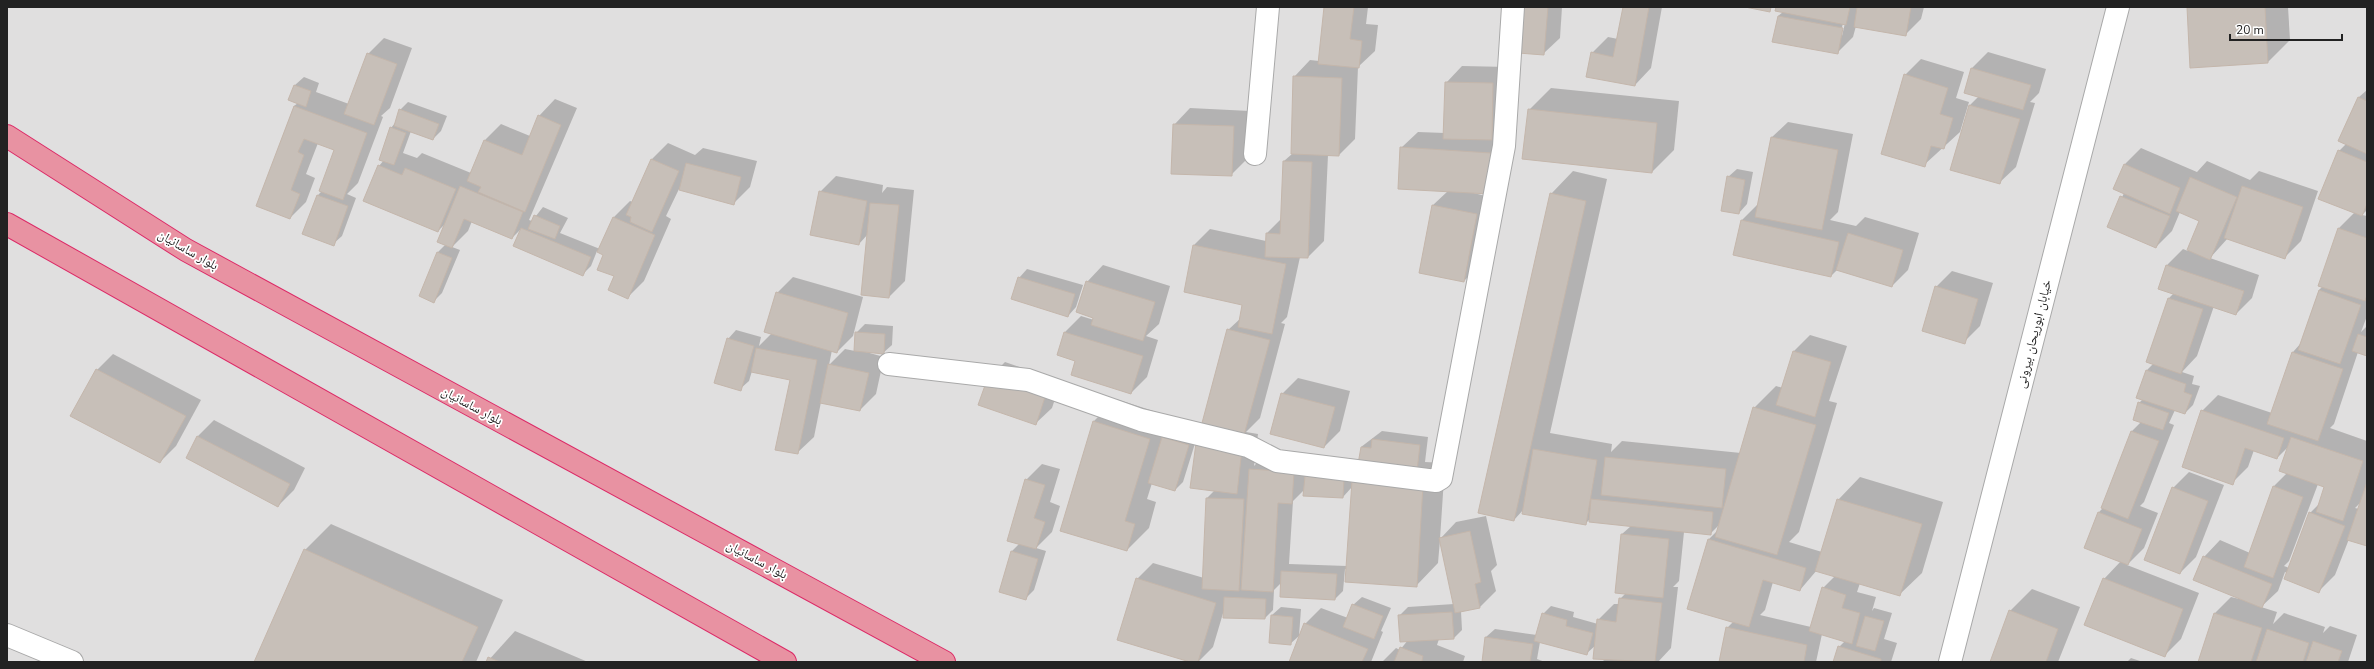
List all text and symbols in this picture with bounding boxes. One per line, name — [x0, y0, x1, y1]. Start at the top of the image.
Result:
scale bar — [2230, 16, 2342, 42]
text: 20 m — [2236, 22, 2264, 38]
street label: بلوار ساسانیان — [154, 225, 222, 275]
street label: خیابان ابوریحان بیرونی — [2012, 278, 2056, 390]
street label: بلوار ساسانیان — [438, 382, 506, 430]
street label: بلوار ساسانیان — [723, 536, 791, 584]

